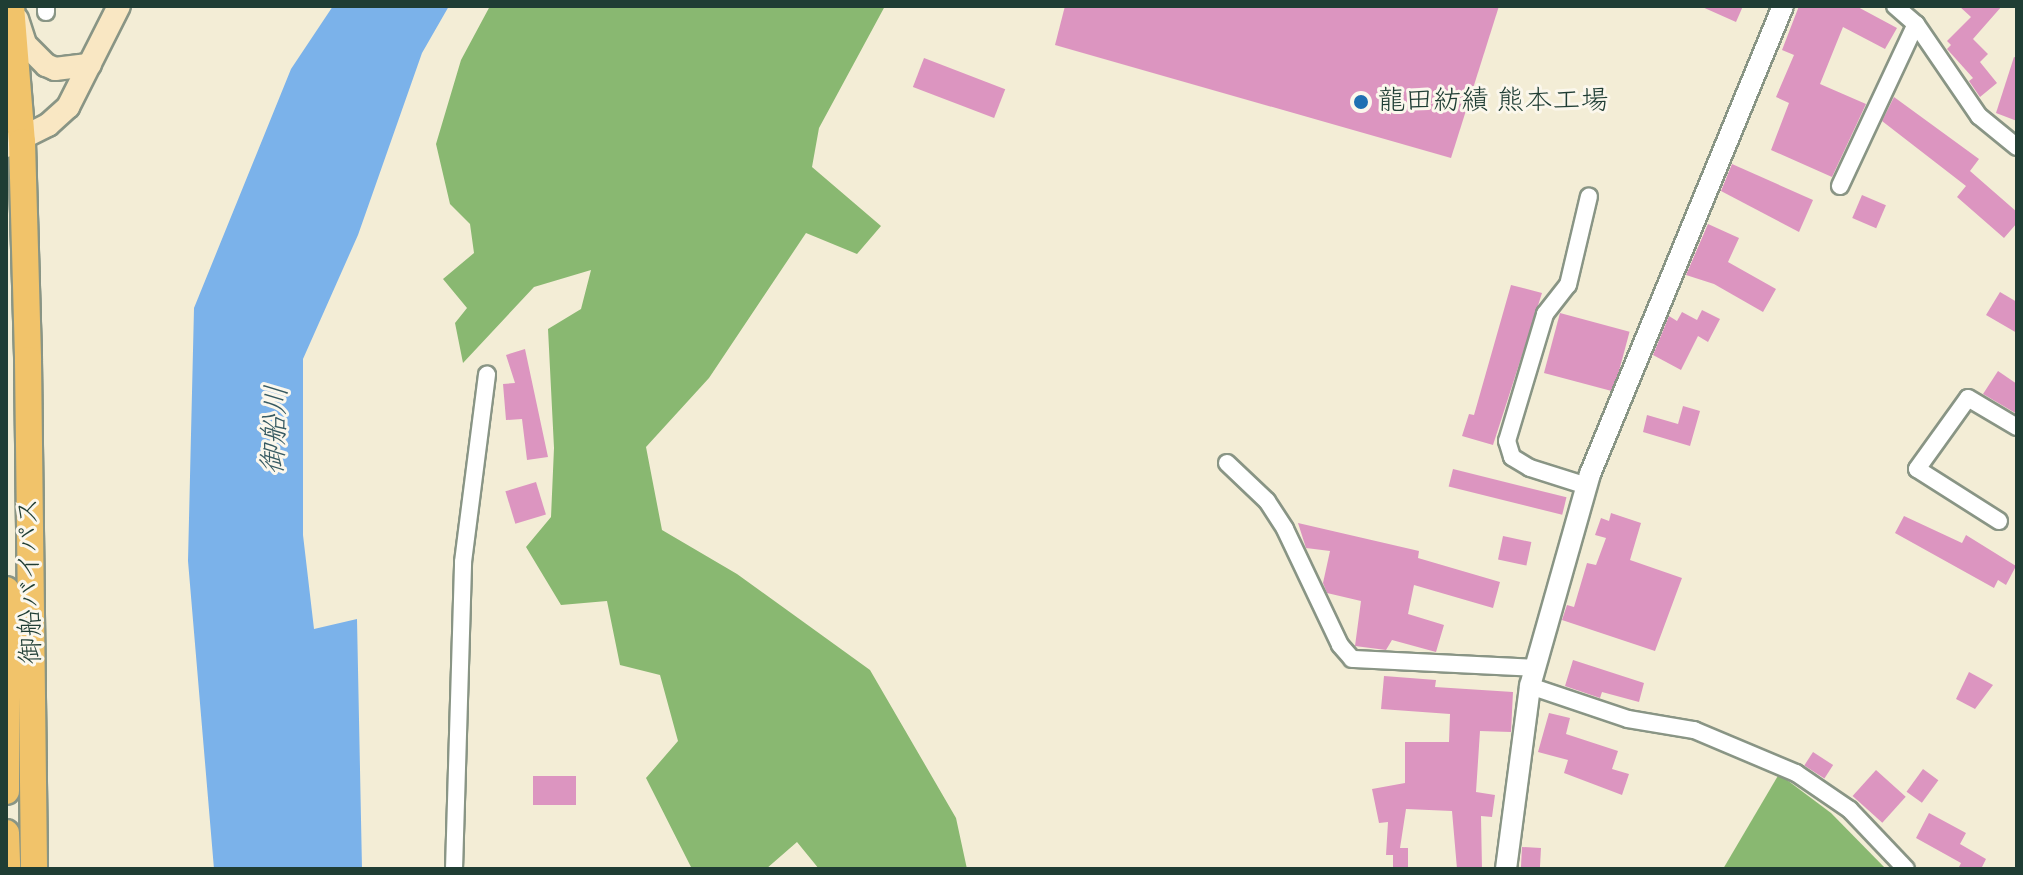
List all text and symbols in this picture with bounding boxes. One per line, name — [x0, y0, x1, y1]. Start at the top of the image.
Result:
place label: 龍田紡績 熊本工場 — [1377, 85, 1609, 119]
marker: 龍田紡績 熊本工場 — [1352, 93, 1370, 111]
water label: 御船川 — [256, 384, 296, 476]
street label: 御船バイパス — [13, 497, 49, 665]

